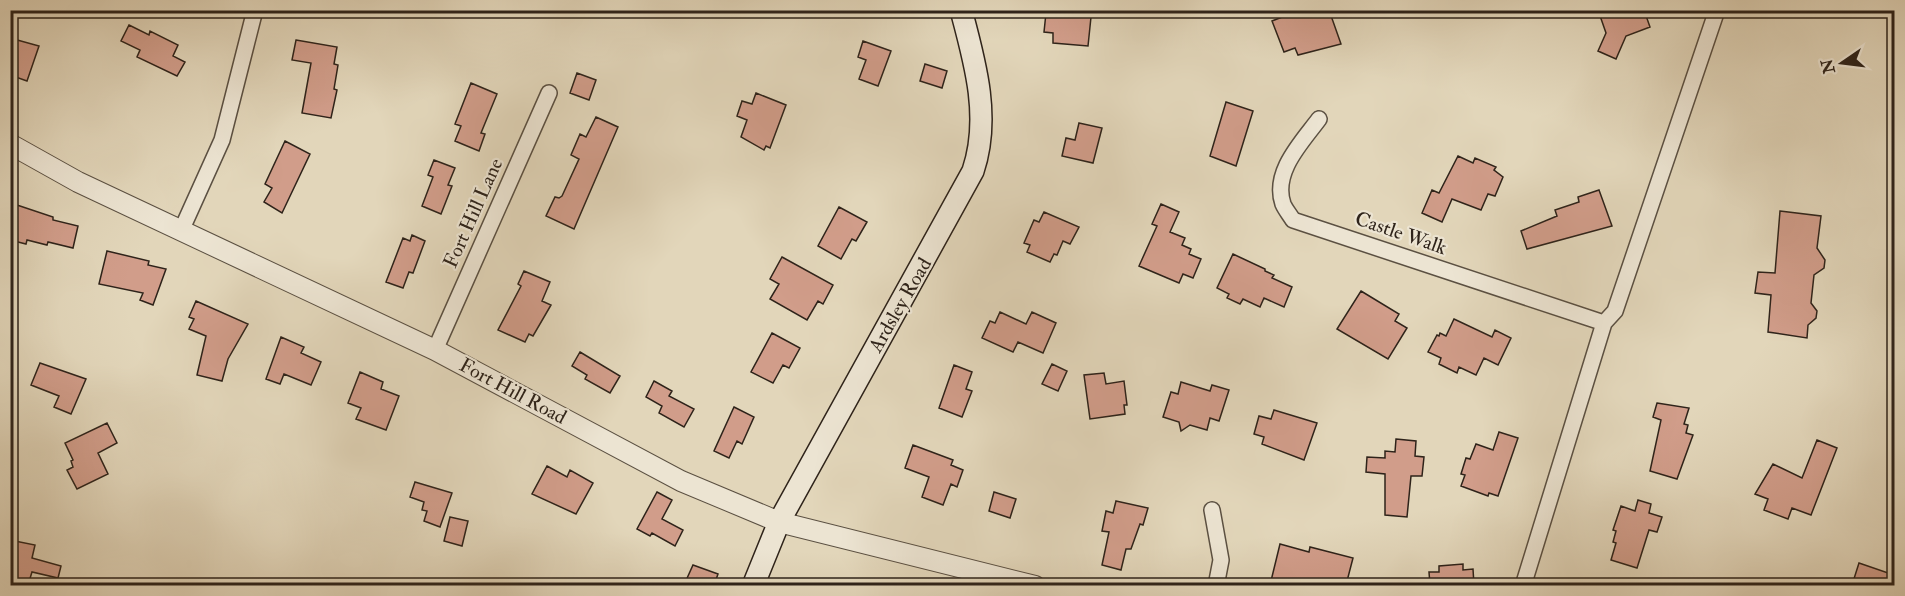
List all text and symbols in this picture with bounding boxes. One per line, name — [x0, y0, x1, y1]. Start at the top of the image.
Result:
north arrow — [1812, 33, 1872, 93]
text: N — [1817, 56, 1840, 77]
street label: Fort Hill Lane — [438, 154, 508, 272]
street label: Castle Walk — [1352, 206, 1451, 260]
street label: Ardsley Road — [862, 253, 937, 358]
street label: Fort Hill Road — [455, 352, 571, 430]

